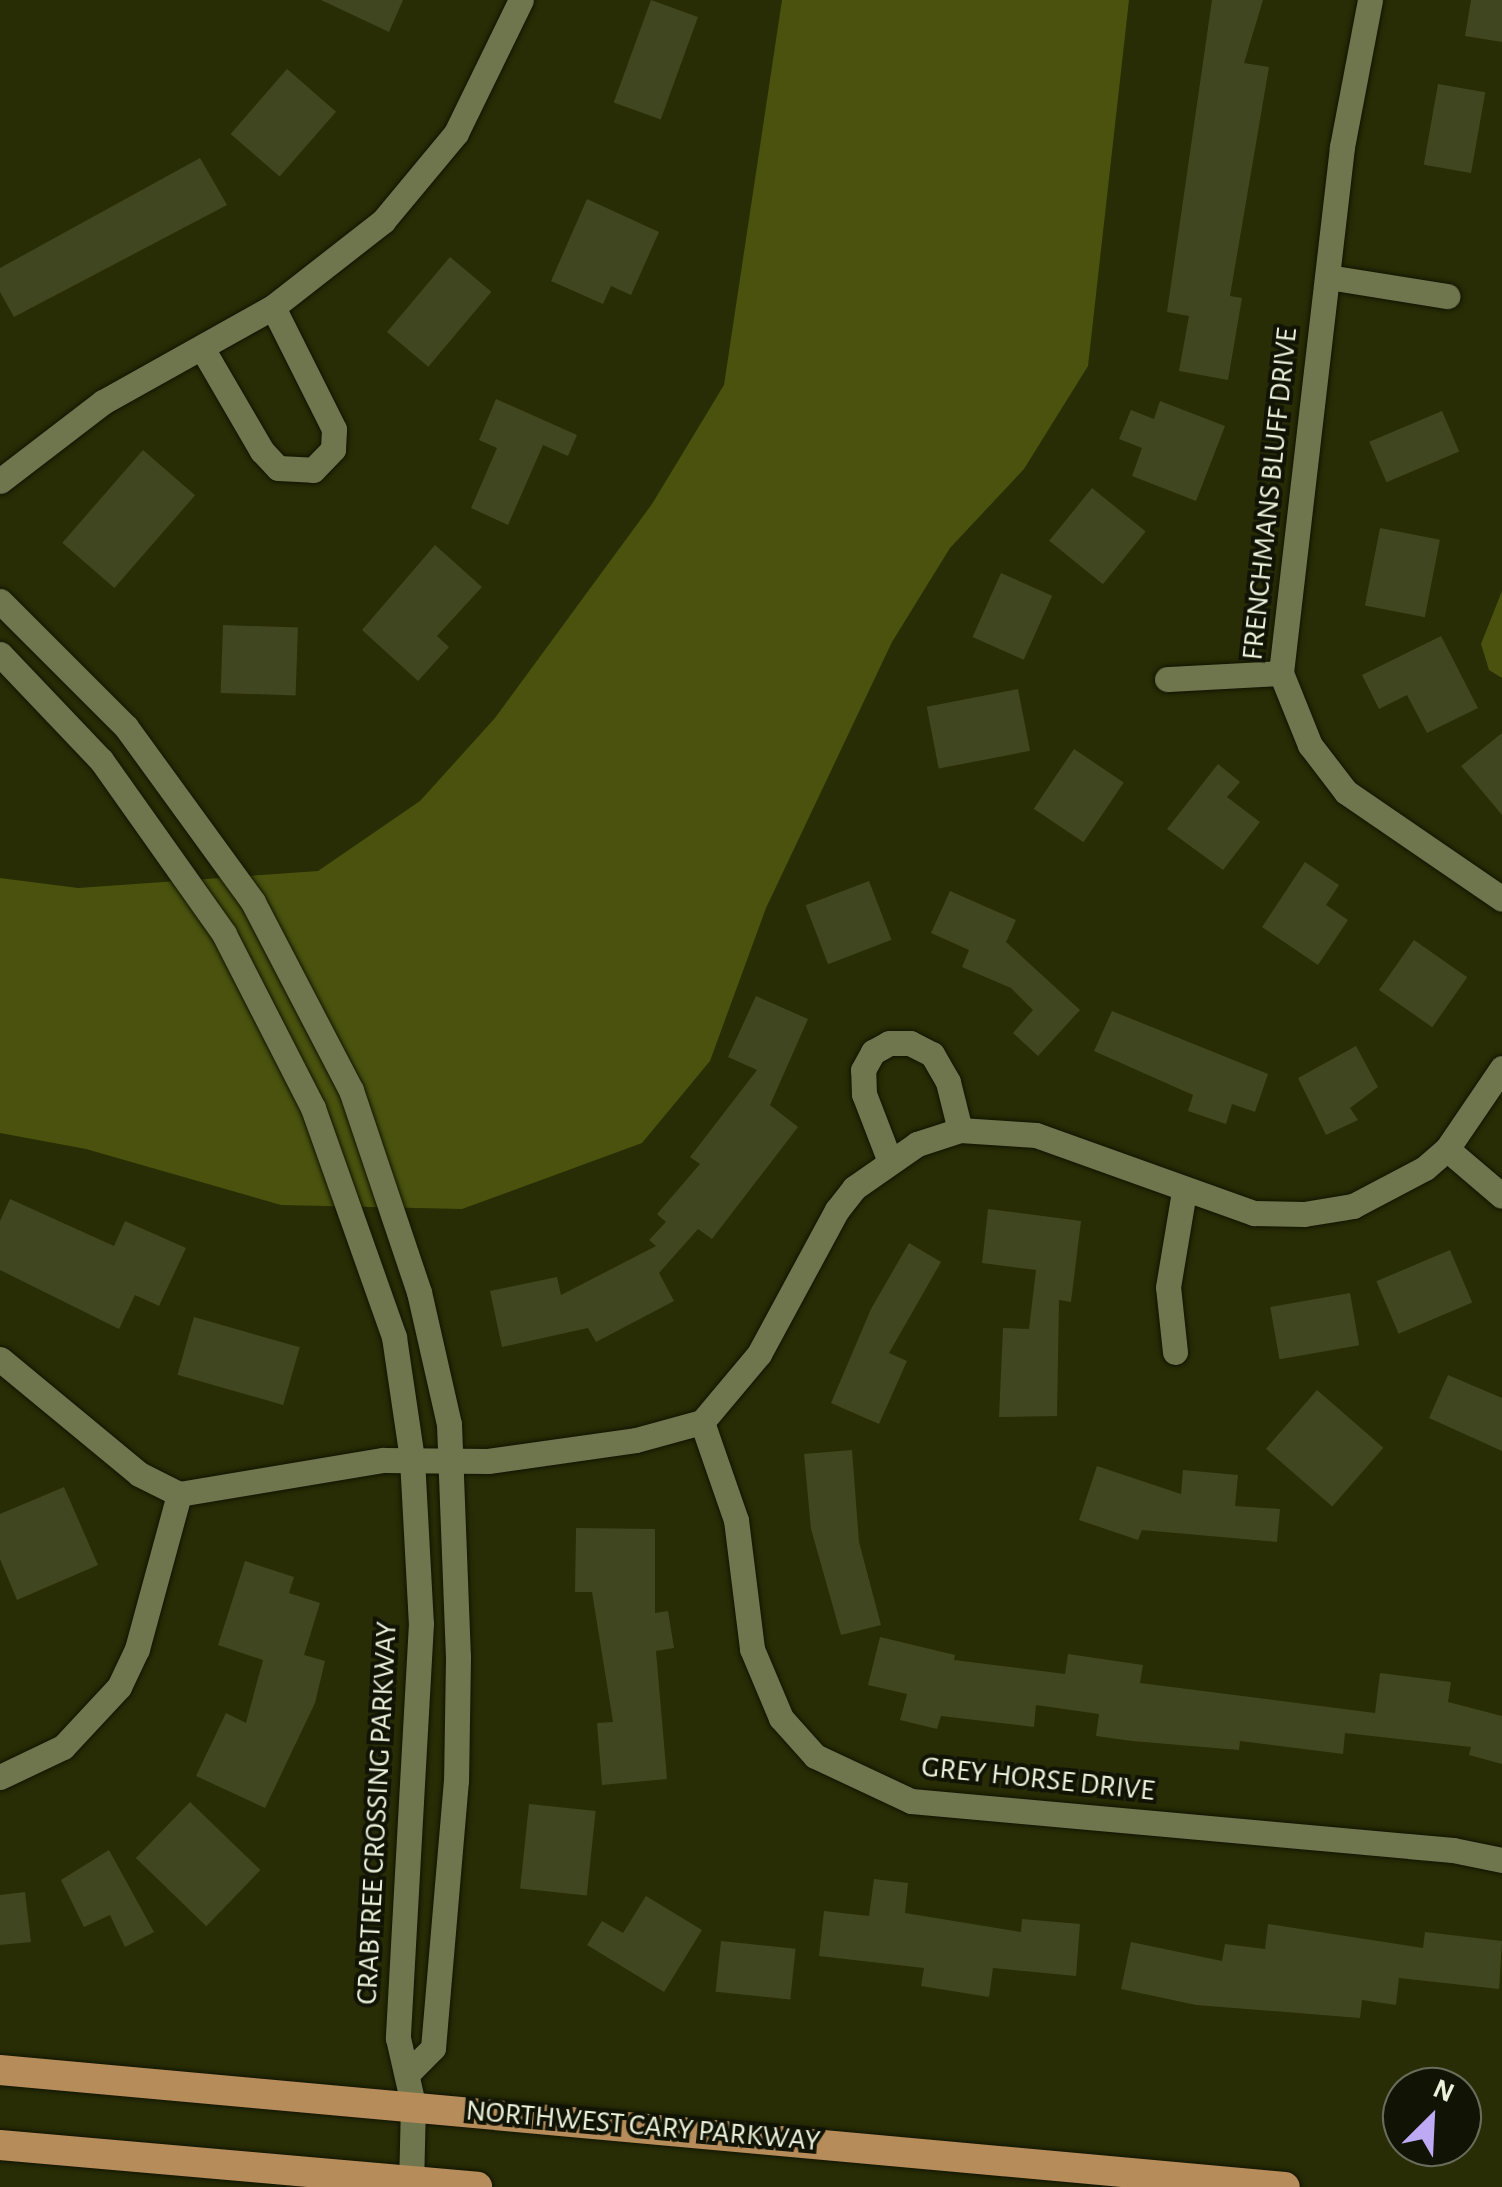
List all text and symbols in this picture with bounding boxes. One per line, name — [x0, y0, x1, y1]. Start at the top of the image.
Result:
street label: FRENCHMANS BLUFF DRIVE — [1235, 326, 1305, 662]
street label: CRABTREE CROSSING PARKWAY — [349, 1621, 405, 2005]
street label: GREY HORSE DRIVE — [920, 1749, 1156, 1809]
north arrow — [1382, 2067, 1482, 2167]
text: N — [1429, 2075, 1458, 2108]
street label: NORTHWEST CARY PARKWAY — [464, 2093, 822, 2159]

